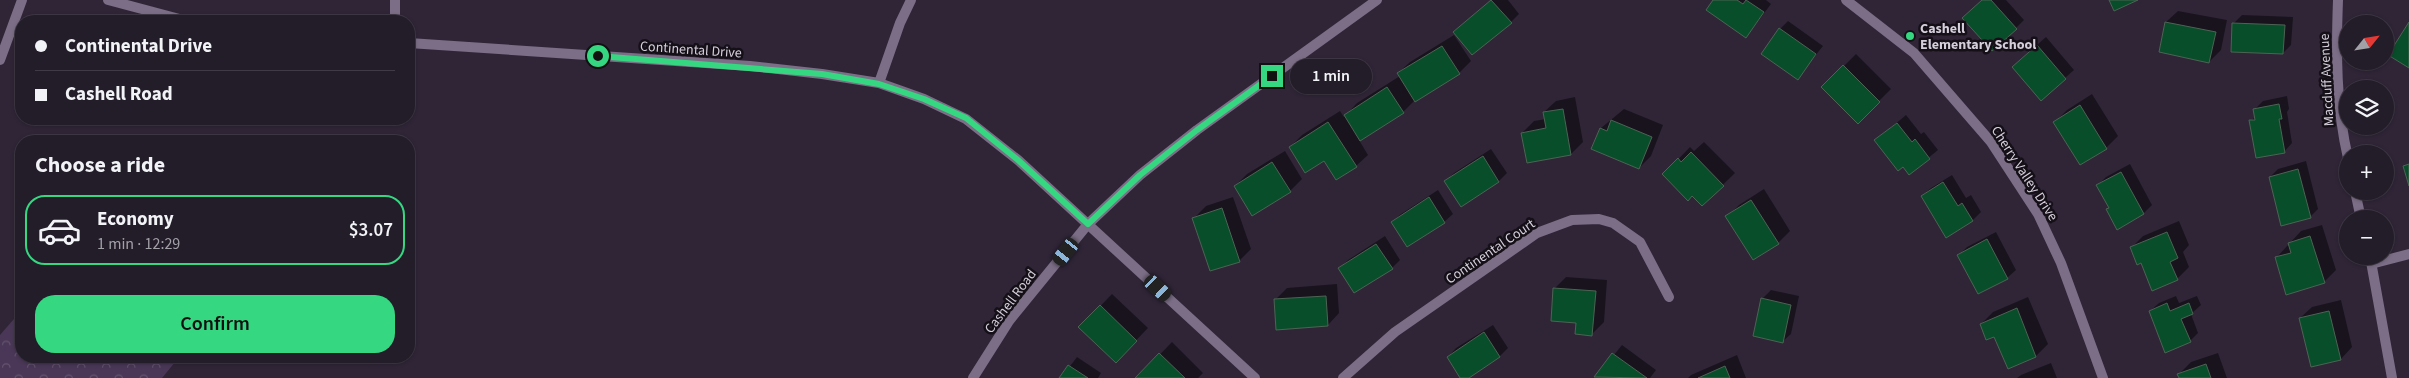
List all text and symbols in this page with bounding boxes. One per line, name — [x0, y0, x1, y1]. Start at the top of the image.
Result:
north arrow — [2339, 15, 2394, 70]
map controls — [2339, 15, 2394, 265]
place label: Cashell Elementary School — [1920, 19, 2036, 55]
marker: Cashell Elementary School — [1904, 30, 1916, 42]
text: Continental Drive — [65, 33, 212, 60]
street label: Macduff Avenue — [2315, 33, 2339, 127]
street label: Continental Drive — [639, 36, 742, 64]
route start — [587, 45, 609, 67]
callout: 1 min — [1290, 58, 1372, 94]
route end — [1261, 65, 1283, 87]
text: 1 min — [1312, 65, 1350, 87]
button: layers — [2339, 80, 2394, 135]
text: Cashell Road — [65, 81, 173, 108]
street label: Cherry Valley Drive — [1986, 122, 2062, 225]
button: + — [2339, 145, 2394, 200]
text: Choose a ride — [35, 149, 165, 181]
text: Economy — [97, 206, 174, 233]
icon: car — [37, 208, 82, 253]
button: − — [2339, 210, 2394, 265]
street label: Continental Court — [1442, 214, 1540, 289]
text: $3.07 — [349, 217, 393, 244]
text: 1 min · 12:29 — [97, 233, 180, 255]
car — [1050, 236, 1081, 268]
street label: Cashell Road — [980, 265, 1041, 338]
car — [1141, 272, 1174, 304]
button: Confirm — [35, 295, 395, 353]

